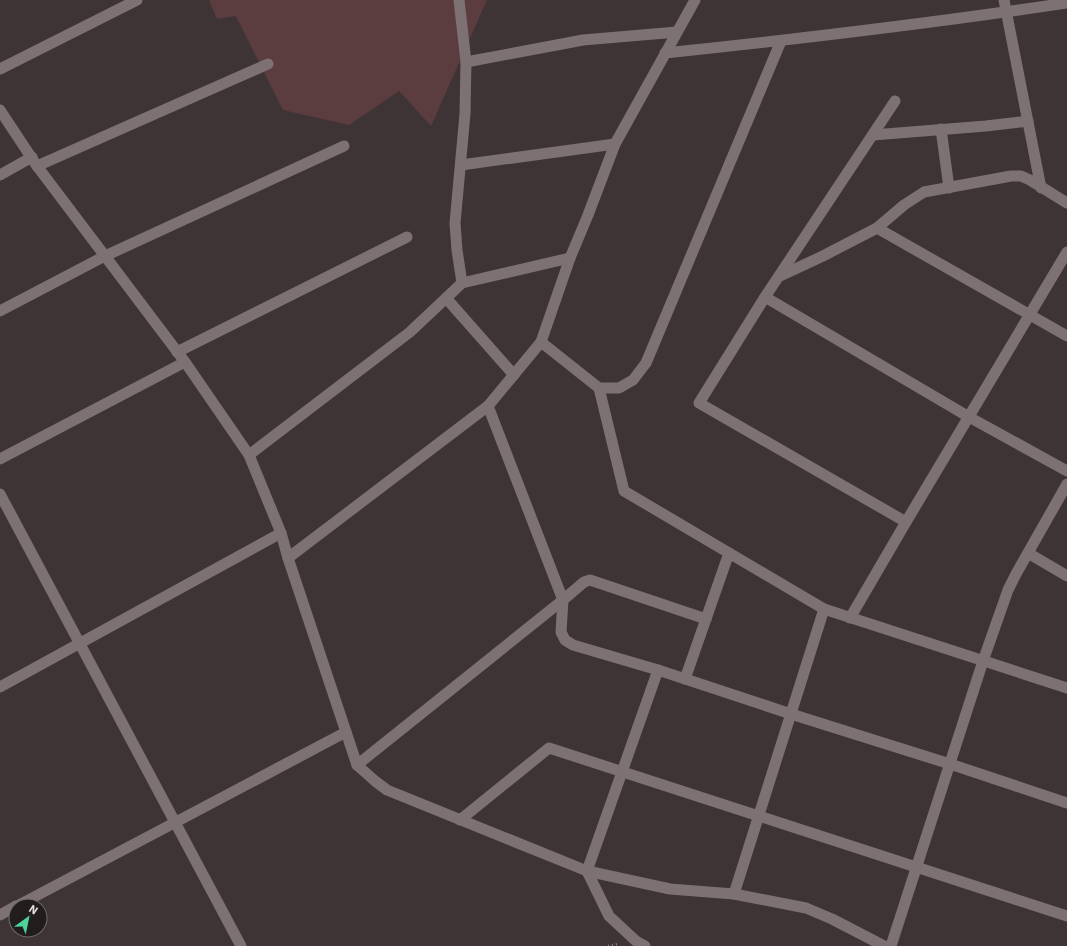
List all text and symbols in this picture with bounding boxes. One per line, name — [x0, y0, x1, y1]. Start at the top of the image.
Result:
north arrow — [8, 898, 48, 938]
text: N — [26, 902, 41, 918]

